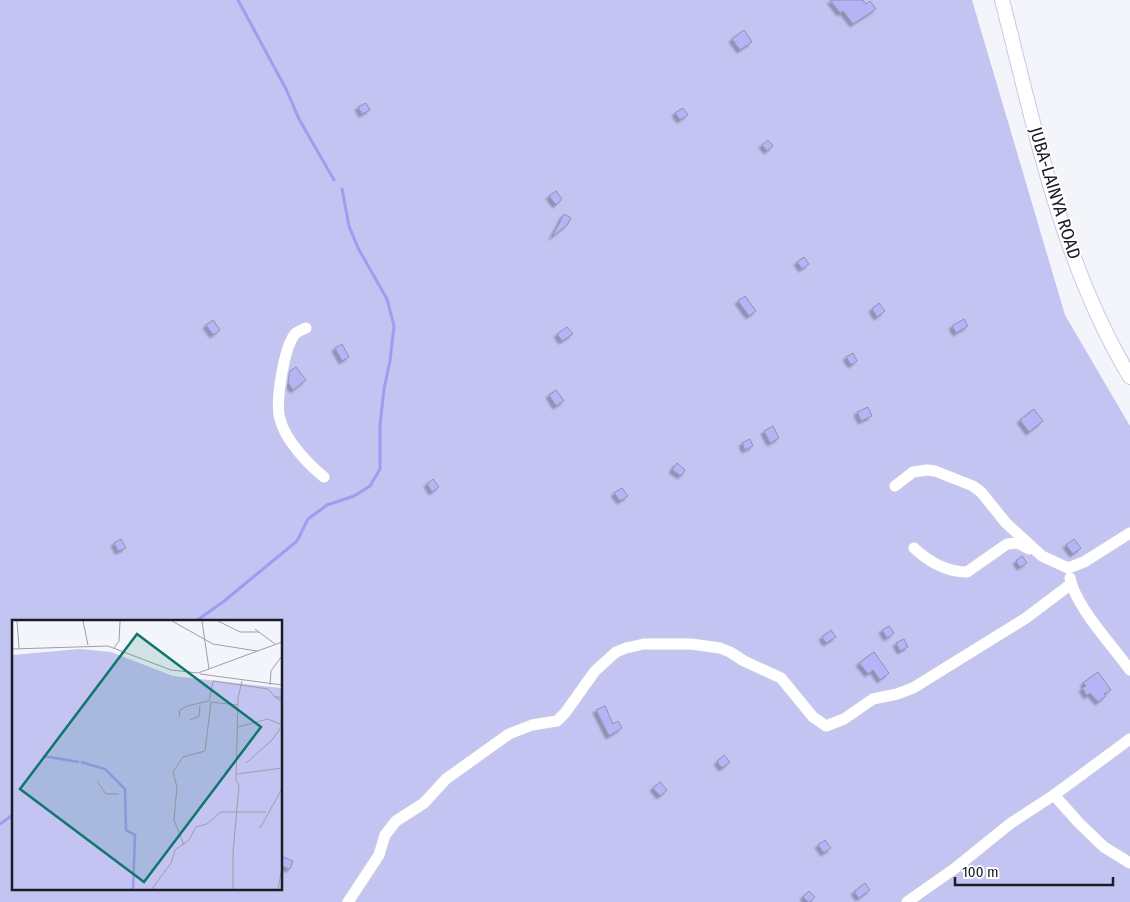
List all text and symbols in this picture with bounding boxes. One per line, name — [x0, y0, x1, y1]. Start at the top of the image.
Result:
street label: JUBA-LAINYA ROAD — [1024, 124, 1086, 262]
inset map — [12, 620, 282, 890]
scale bar — [955, 854, 1112, 886]
text: 100 m — [962, 863, 999, 881]

